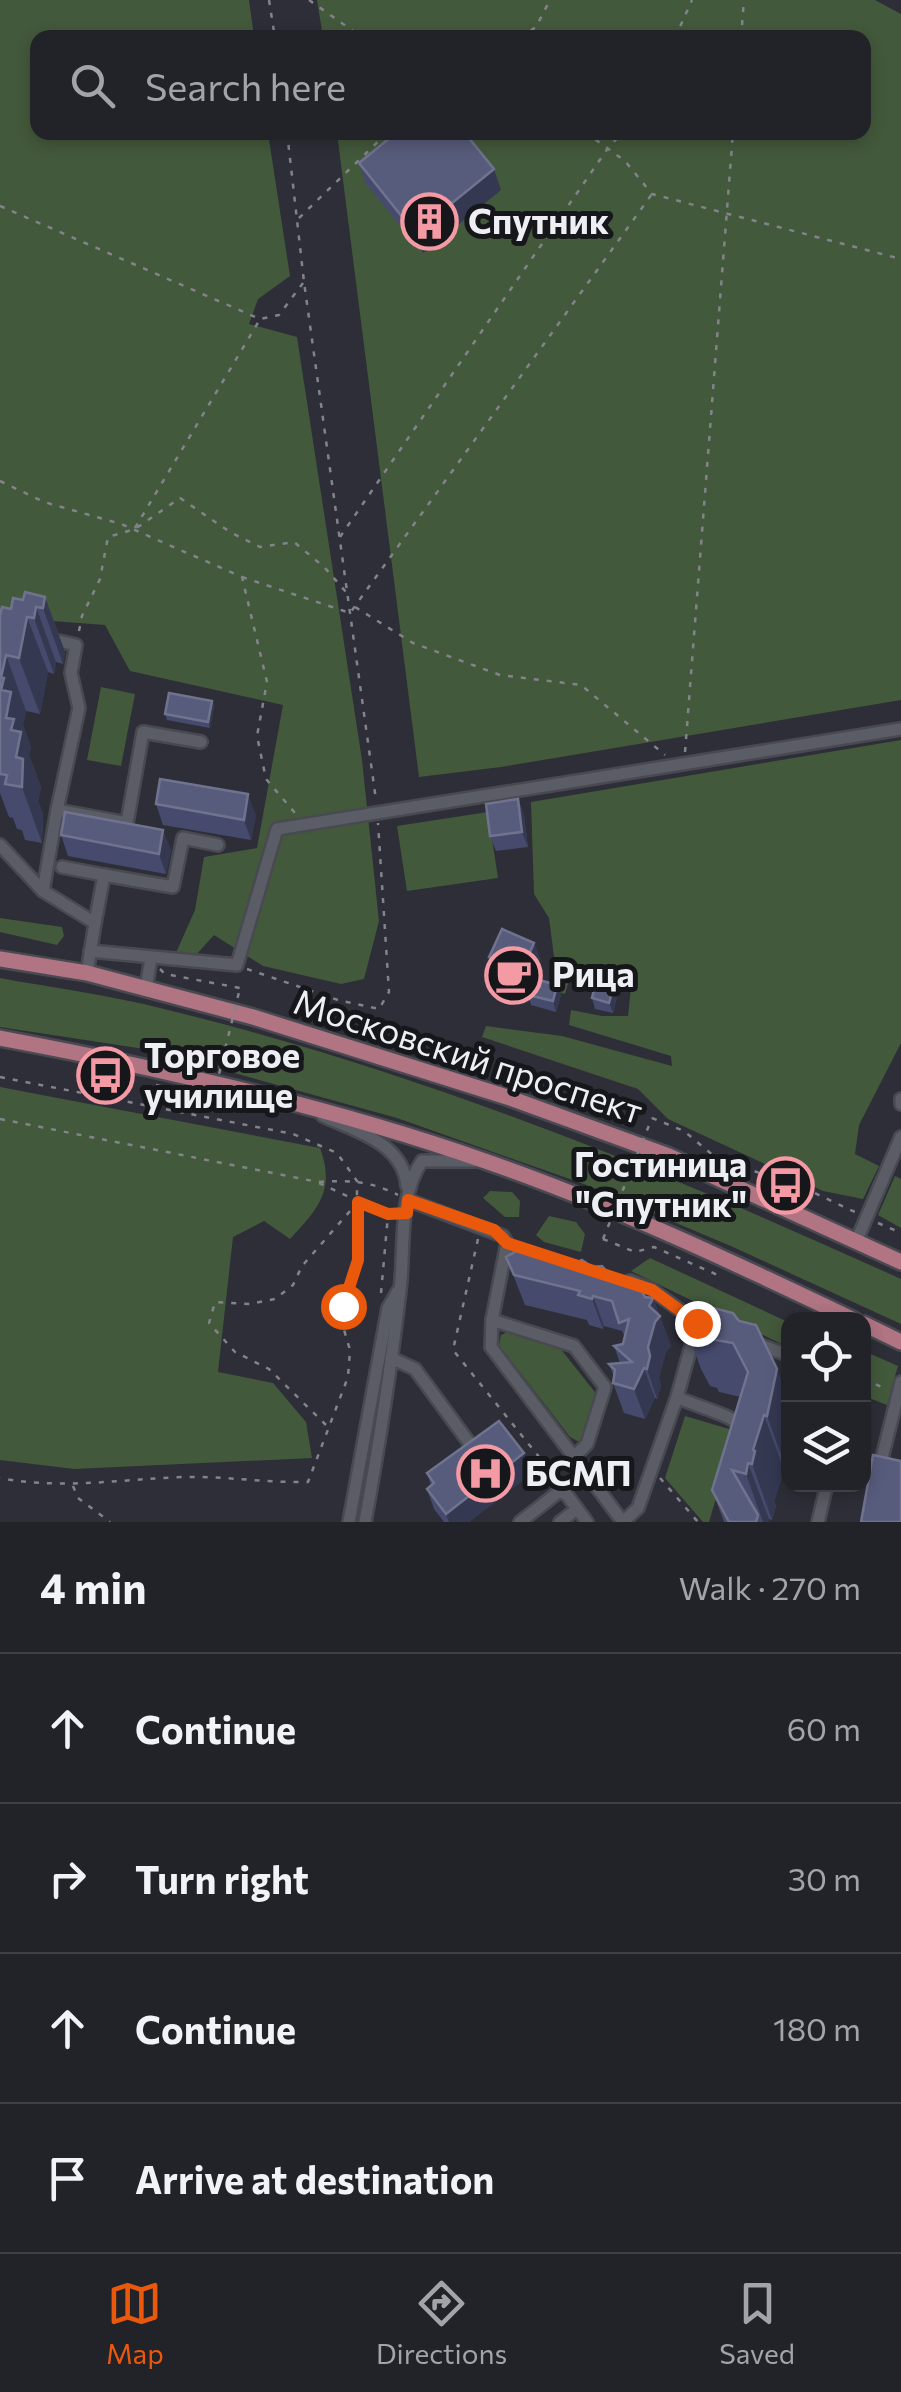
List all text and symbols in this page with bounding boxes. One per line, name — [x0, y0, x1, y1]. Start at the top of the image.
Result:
search box — [30, 30, 871, 140]
icon: search — [65, 58, 120, 113]
text: Search here — [145, 62, 346, 109]
building icon: Спутник — [399, 192, 459, 252]
place label: Спутник — [468, 198, 609, 241]
cafe icon: Рица — [483, 945, 543, 1005]
place label: Рица — [552, 951, 635, 994]
street label: Московский проспект — [289, 978, 649, 1131]
place label: Торговое училище — [144, 1032, 300, 1115]
bus stop icon: Торговое училище — [75, 1046, 135, 1106]
place label: Гостиница "Спутник" — [574, 1141, 747, 1224]
bus stop icon: Гостиница "Спутник" — [756, 1155, 816, 1215]
route start — [321, 1284, 367, 1330]
route end — [675, 1301, 721, 1347]
map controls — [781, 1312, 871, 1492]
button: locate — [781, 1312, 871, 1402]
button: layers — [781, 1402, 871, 1492]
hospital icon: БСМП — [456, 1444, 516, 1504]
place label: БСМП — [525, 1450, 632, 1493]
text: 4 min — [40, 1561, 146, 1613]
text: Walk · 270 m — [679, 1567, 861, 1607]
icon: ahead — [40, 1701, 95, 1756]
text: Continue — [135, 1705, 296, 1752]
text: 60 m — [787, 1708, 861, 1748]
icon: right — [40, 1851, 95, 1906]
text: Turn right — [135, 1855, 309, 1902]
text: 30 m — [788, 1858, 861, 1898]
icon: ahead — [40, 2001, 95, 2056]
text: Continue — [135, 2005, 296, 2052]
text: 180 m — [773, 2008, 861, 2048]
icon: arrive — [40, 2151, 95, 2206]
text: Arrive at destination — [135, 2155, 494, 2202]
tab: Map — [106, 2276, 164, 2370]
tab: Directions — [376, 2276, 507, 2370]
tab: Saved — [719, 2276, 795, 2370]

